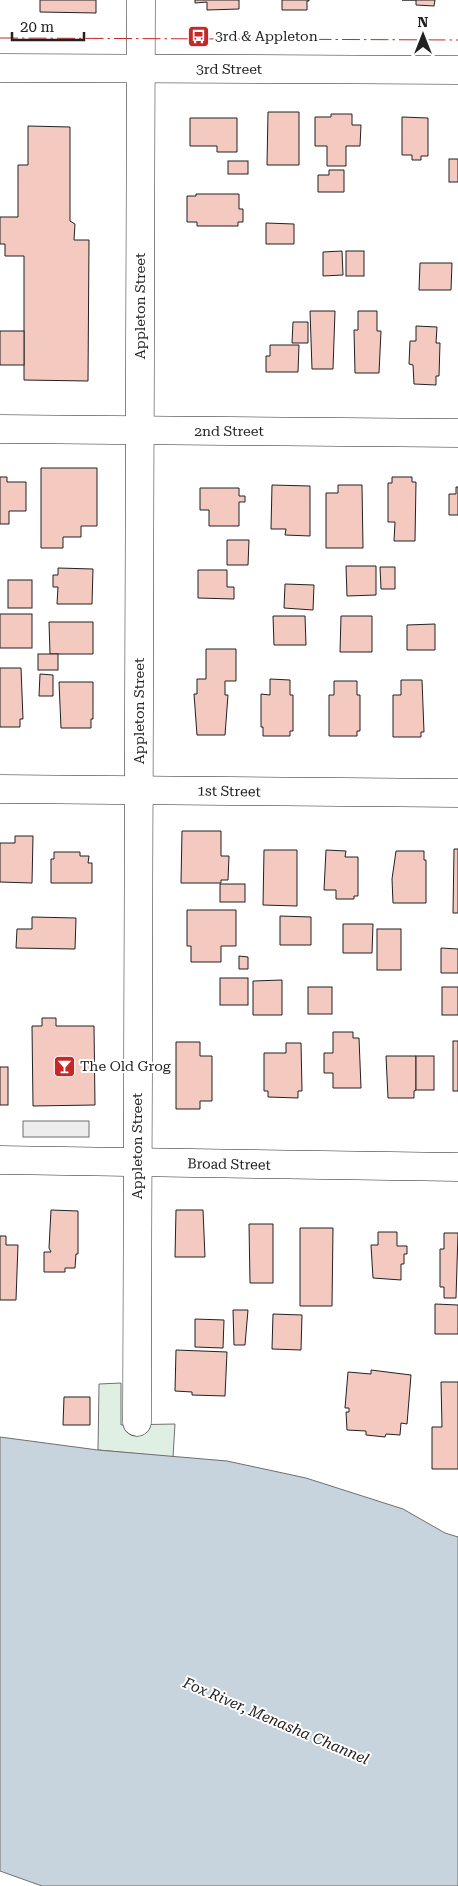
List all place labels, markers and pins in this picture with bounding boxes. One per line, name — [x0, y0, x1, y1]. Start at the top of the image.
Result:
bus stop icon: 3rd & Appleton — [187, 24, 211, 48]
place label: 3rd & Appleton — [215, 28, 318, 44]
bar icon: The Old Grog — [52, 1054, 76, 1078]
place label: The Old Grog — [80, 1058, 171, 1074]

